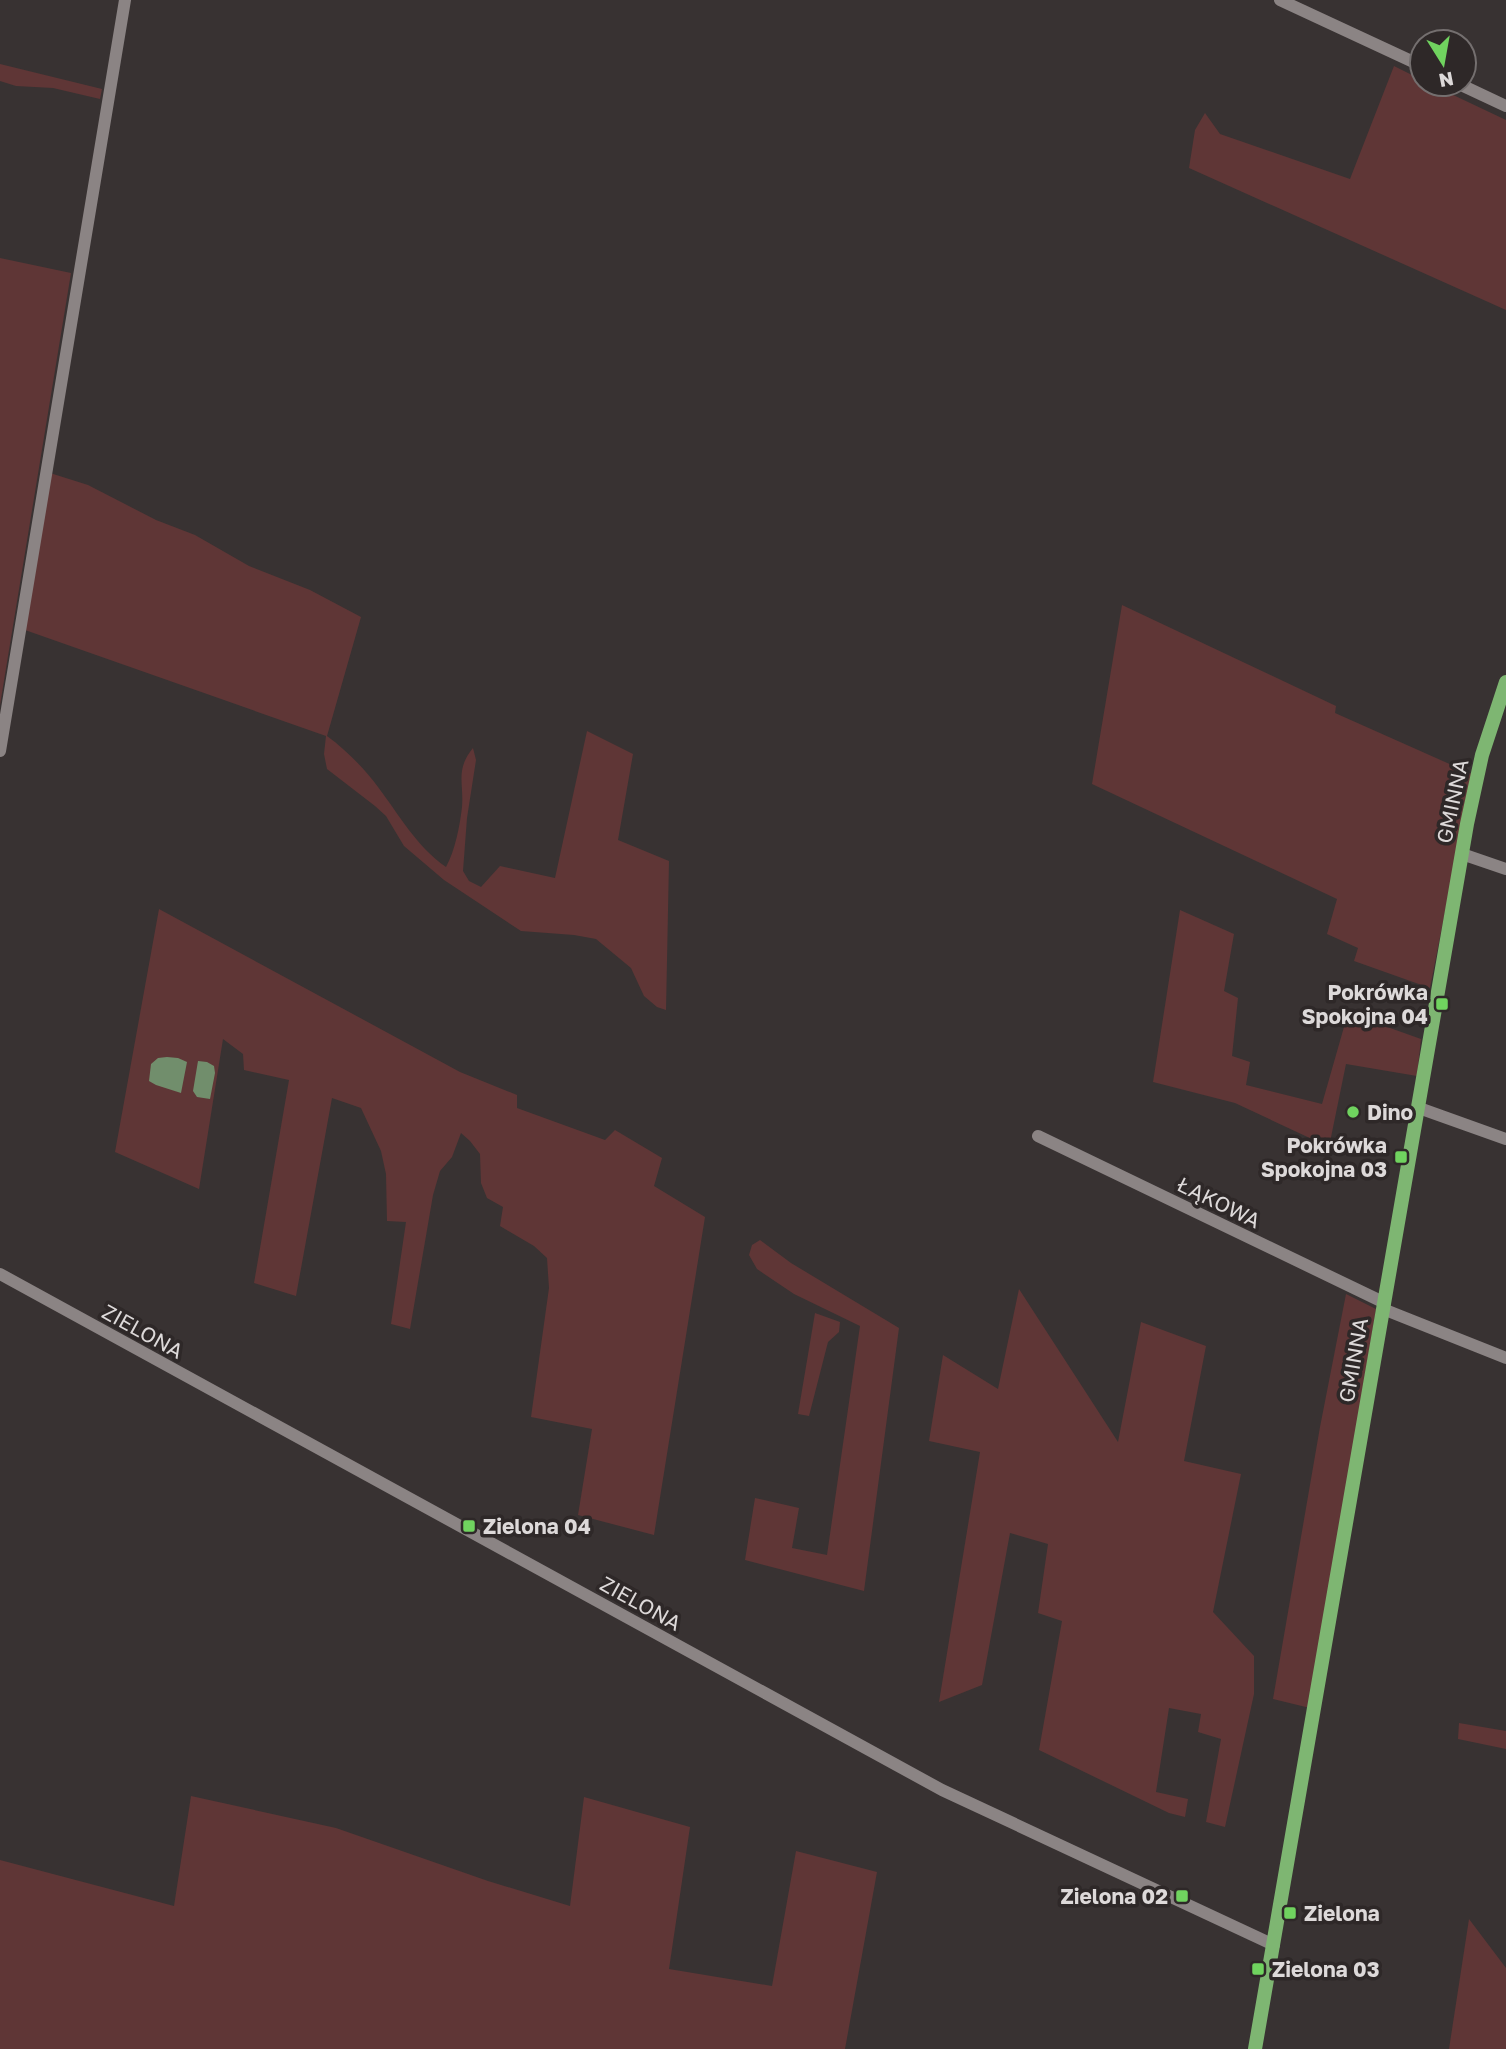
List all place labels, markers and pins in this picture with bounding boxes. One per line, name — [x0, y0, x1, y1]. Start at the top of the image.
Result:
place label: Pokrówka Spokojna 04 — [1301, 979, 1428, 1029]
marker: Pokrówka Spokojna 04 — [1434, 996, 1450, 1012]
place label: Dino — [1367, 1099, 1413, 1125]
marker: Dino — [1345, 1104, 1361, 1120]
place label: Pokrówka Spokojna 03 — [1261, 1132, 1387, 1182]
marker: Pokrówka Spokojna 03 — [1393, 1149, 1409, 1165]
place label: Zielona 04 — [483, 1513, 591, 1539]
marker: Zielona 04 — [461, 1518, 477, 1534]
place label: Zielona 02 — [1061, 1883, 1168, 1909]
marker: Zielona 02 — [1174, 1888, 1190, 1904]
place label: Zielona — [1304, 1900, 1380, 1926]
marker: Zielona — [1282, 1905, 1298, 1921]
place label: Zielona 03 — [1272, 1956, 1380, 1982]
marker: Zielona 03 — [1250, 1961, 1266, 1977]

